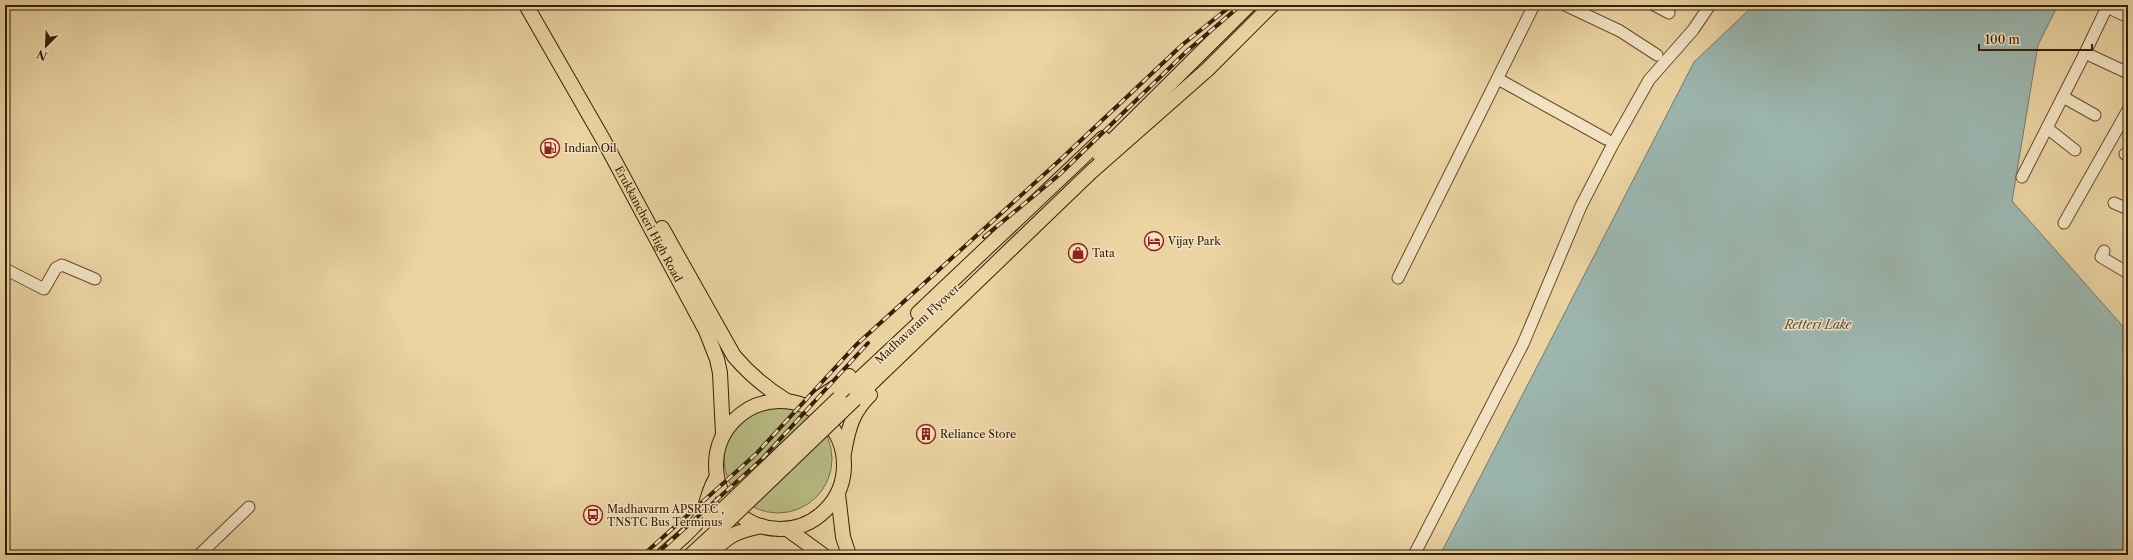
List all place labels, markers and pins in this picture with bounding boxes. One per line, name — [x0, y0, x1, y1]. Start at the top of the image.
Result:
fuel station icon: Indian Oil — [539, 137, 561, 159]
place label: Indian Oil — [564, 141, 617, 155]
hotel icon: Vijay Park — [1143, 230, 1165, 252]
place label: Vijay Park — [1167, 234, 1221, 248]
shop icon: Tata — [1067, 242, 1089, 264]
place label: Tata — [1092, 246, 1115, 260]
building icon: Reliance Store — [915, 423, 937, 445]
place label: Reliance Store — [940, 427, 1016, 441]
place label: Madhavarm APSRTC , TNSTC Bus Terminus — [607, 502, 724, 529]
bus stop icon: Madhavarm APSRTC , TNSTC Bus Terminus — [582, 504, 604, 526]

